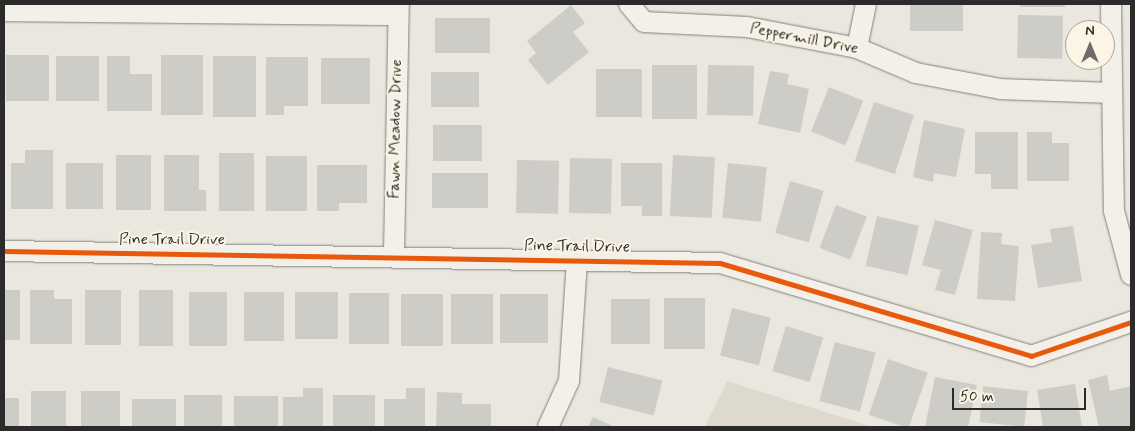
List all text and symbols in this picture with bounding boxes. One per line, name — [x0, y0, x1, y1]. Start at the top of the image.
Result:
street label: Peppermill Drive — [749, 19, 859, 59]
north arrow — [1065, 20, 1115, 70]
text: N — [1085, 22, 1095, 40]
street label: Fawn Meadow Drive — [385, 59, 407, 199]
street label: Pine Trail Drive — [121, 230, 223, 250]
street label: Pine Trail Drive — [526, 237, 628, 257]
scale bar — [955, 378, 1089, 410]
text: 50 m — [960, 387, 994, 407]

